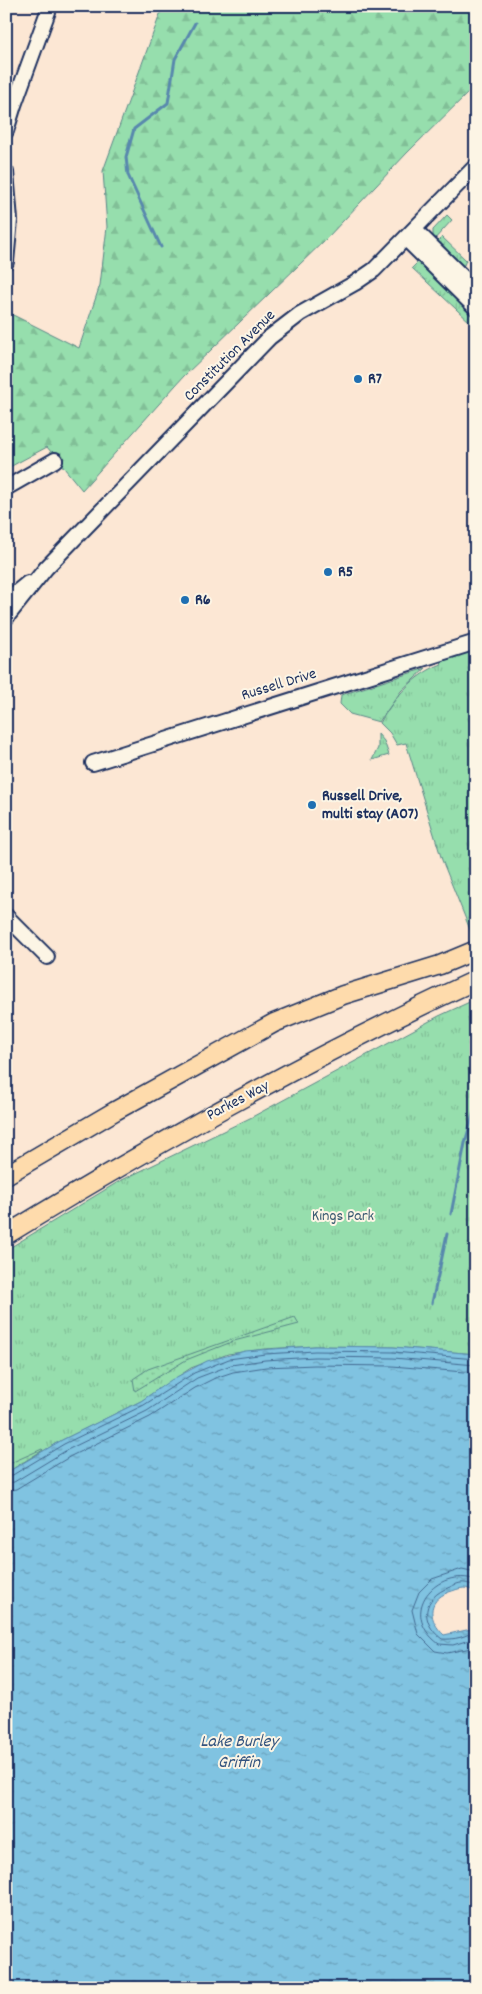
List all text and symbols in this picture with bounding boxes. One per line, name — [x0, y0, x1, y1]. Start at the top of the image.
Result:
street label: Constitution Avenue — [179, 305, 281, 407]
place label: R7 — [368, 368, 382, 391]
marker: R7 — [352, 373, 364, 385]
place label: R5 — [338, 561, 353, 584]
marker: R5 — [322, 566, 334, 578]
place label: R6 — [195, 589, 211, 612]
marker: R6 — [179, 594, 191, 606]
street label: Russell Drive — [239, 663, 319, 707]
place label: Russell Drive, multi stay (A07) — [322, 785, 418, 826]
marker: Russell Drive, multi stay (A07) — [306, 799, 318, 811]
street label: Parkes Way — [203, 1075, 274, 1127]
park label: Kings Park — [312, 1205, 374, 1228]
water label: Lake Burley Griffin — [200, 1730, 281, 1776]

